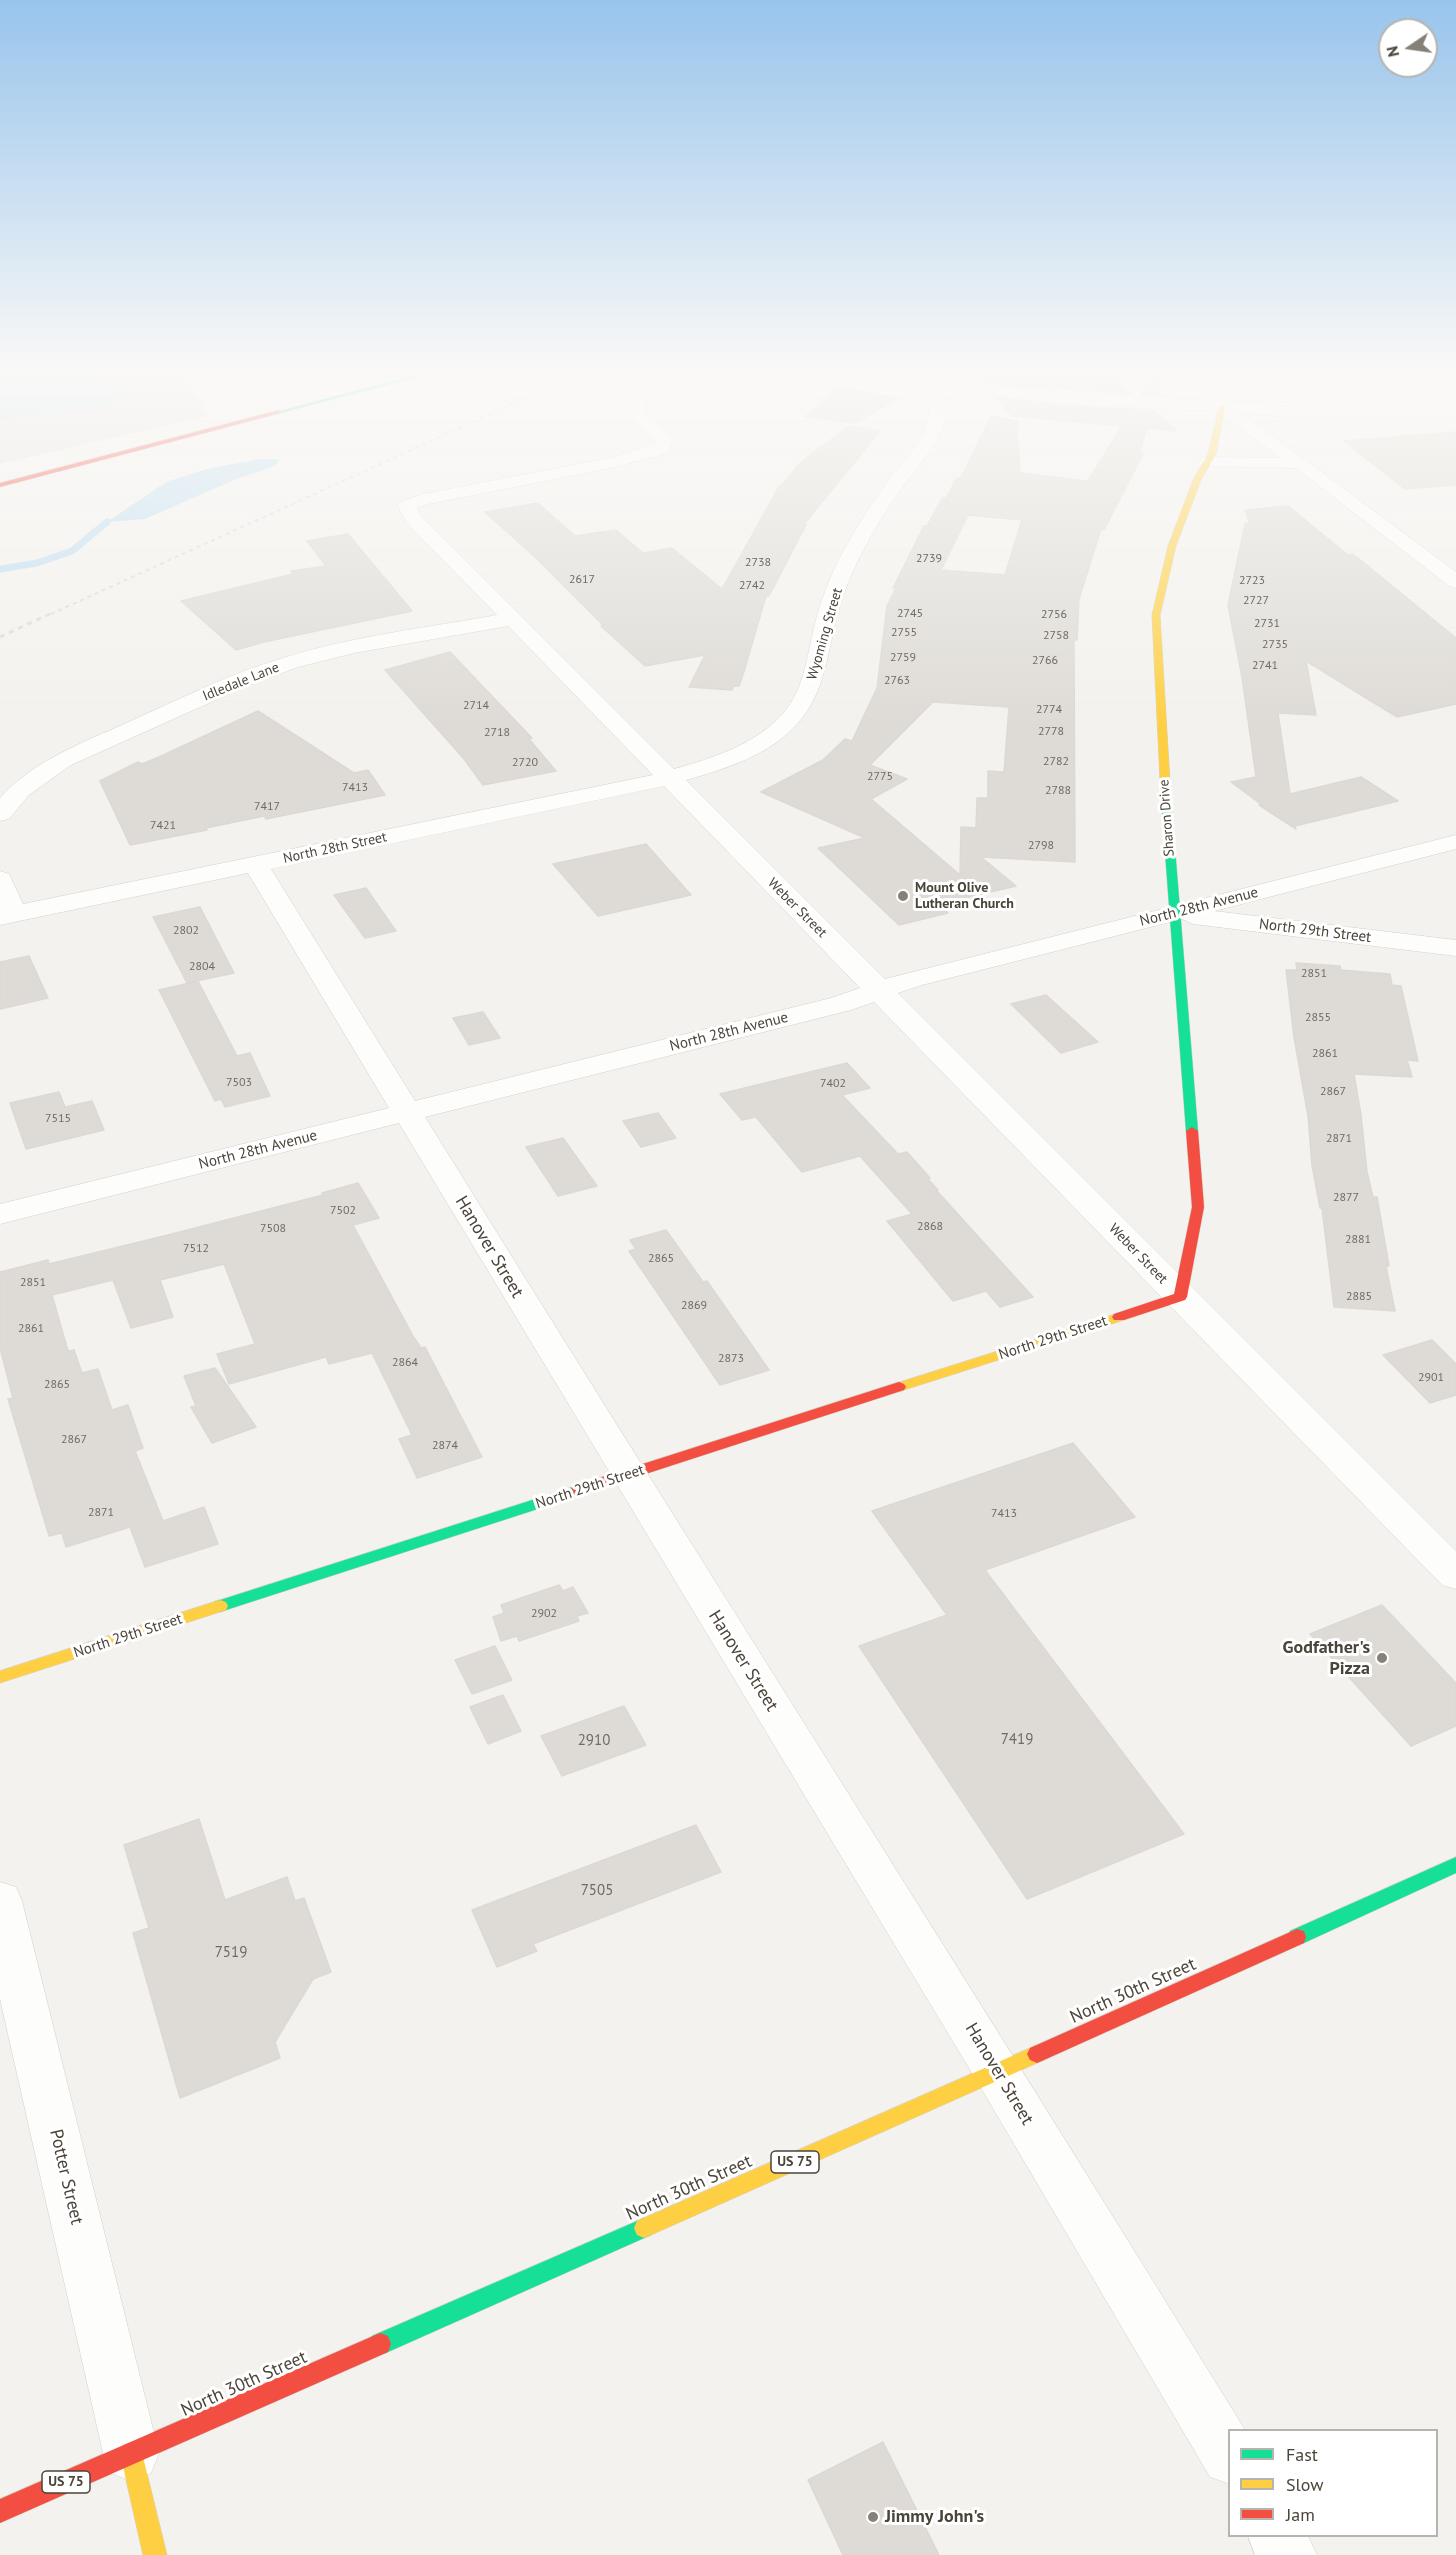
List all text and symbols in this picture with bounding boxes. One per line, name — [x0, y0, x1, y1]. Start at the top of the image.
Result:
north arrow — [1378, 18, 1438, 78]
text: N — [1381, 44, 1403, 59]
house number: 2739 — [916, 552, 942, 566]
house number: 2738 — [745, 556, 771, 570]
house number: 2617 — [569, 573, 595, 587]
house number: 2723 — [1239, 574, 1265, 588]
house number: 2742 — [739, 579, 765, 593]
street label: Wyoming Street — [804, 586, 846, 682]
house number: 2727 — [1243, 594, 1269, 608]
house number: 2745 — [897, 607, 923, 621]
house number: 2756 — [1041, 608, 1067, 622]
house number: 2731 — [1254, 617, 1280, 631]
house number: 2755 — [891, 626, 917, 640]
house number: 2758 — [1043, 629, 1069, 643]
house number: 2735 — [1262, 638, 1288, 652]
house number: 2759 — [890, 651, 916, 665]
house number: 2766 — [1032, 654, 1058, 668]
street label: Idledale Lane — [200, 659, 282, 705]
house number: 2741 — [1252, 659, 1278, 673]
house number: 2763 — [884, 674, 910, 688]
house number: 2714 — [463, 699, 489, 713]
house number: 2774 — [1036, 703, 1062, 717]
house number: 2778 — [1038, 725, 1064, 739]
house number: 2718 — [484, 726, 510, 740]
house number: 2782 — [1043, 755, 1069, 769]
house number: 2720 — [512, 756, 538, 770]
house number: 2775 — [867, 770, 893, 784]
street label: Sharon Drive — [1156, 779, 1178, 857]
house number: 7413 — [342, 781, 368, 795]
house number: 2788 — [1045, 784, 1071, 798]
house number: 7417 — [254, 800, 280, 814]
house number: 7421 — [150, 819, 176, 833]
street label: North 28th Street — [282, 829, 388, 867]
house number: 2798 — [1028, 839, 1054, 853]
street label: Weber Street — [764, 875, 830, 941]
place label: Mount Olive Lutheran Church — [915, 880, 1014, 912]
street label: North 28th Avenue — [1138, 884, 1260, 930]
marker: Mount Olive Lutheran Church — [896, 889, 910, 903]
street label: North 29th Street — [1258, 915, 1372, 947]
house number: 2802 — [173, 924, 199, 938]
house number: 2804 — [189, 960, 215, 974]
house number: 2851 — [1301, 967, 1327, 981]
street label: North 28th Avenue — [668, 1009, 790, 1055]
house number: 2855 — [1305, 1011, 1331, 1025]
house number: 2861 — [1312, 1047, 1338, 1061]
house number: 7503 — [226, 1076, 252, 1090]
house number: 7402 — [820, 1077, 846, 1091]
house number: 2867 — [1320, 1085, 1346, 1099]
house number: 7515 — [45, 1112, 71, 1126]
street label: North 28th Avenue — [197, 1127, 319, 1173]
house number: 2871 — [1326, 1132, 1352, 1146]
house number: 2877 — [1333, 1191, 1359, 1205]
street label: Hanover Street — [450, 1192, 528, 1302]
house number: 7502 — [330, 1204, 356, 1218]
house number: 2868 — [917, 1220, 943, 1234]
street label: Weber Street — [1105, 1220, 1171, 1288]
house number: 7508 — [260, 1222, 286, 1236]
house number: 2881 — [1345, 1233, 1371, 1247]
house number: 7512 — [183, 1242, 209, 1256]
house number: 2865 — [648, 1252, 674, 1266]
house number: 2851 — [20, 1276, 46, 1290]
house number: 2885 — [1346, 1290, 1372, 1304]
house number: 2869 — [681, 1299, 707, 1313]
street label: North 29th Street — [997, 1312, 1109, 1364]
house number: 2861 — [18, 1322, 44, 1336]
house number: 2873 — [718, 1352, 744, 1366]
house number: 2864 — [392, 1356, 418, 1370]
house number: 2901 — [1418, 1371, 1444, 1385]
house number: 2865 — [44, 1378, 70, 1392]
house number: 2867 — [61, 1433, 87, 1447]
house number: 2874 — [432, 1439, 458, 1453]
street label: North 29th Street — [534, 1461, 646, 1513]
house number: 2871 — [88, 1506, 114, 1520]
house number: 7413 — [991, 1507, 1017, 1521]
house number: 2902 — [531, 1607, 557, 1621]
street label: Hanover Street — [703, 1607, 783, 1715]
street label: North 29th Street — [72, 1610, 184, 1662]
place label: Godfather's Pizza — [1283, 1637, 1370, 1680]
marker: Godfather's Pizza — [1375, 1651, 1389, 1665]
house number: 7419 — [1001, 1731, 1033, 1749]
house number: 2910 — [578, 1732, 610, 1750]
house number: 7505 — [581, 1882, 613, 1900]
house number: 7519 — [215, 1944, 247, 1962]
street label: North 30th Street — [1067, 1954, 1199, 2028]
street label: Hanover Street — [960, 2019, 1038, 2129]
street label: Potter Street — [45, 2127, 87, 2227]
street label: North 30th Street — [623, 2151, 755, 2225]
road number: US 75 — [771, 2151, 819, 2173]
street label: North 30th Street — [178, 2347, 310, 2421]
legend — [1228, 2429, 1438, 2537]
text: Fast — [1286, 2443, 1318, 2466]
road number: US 75 — [42, 2471, 90, 2493]
text: Slow — [1286, 2473, 1324, 2496]
text: Jam — [1286, 2503, 1315, 2526]
place label: Jimmy John's — [885, 2506, 984, 2528]
marker: Jimmy John's — [866, 2510, 880, 2524]

